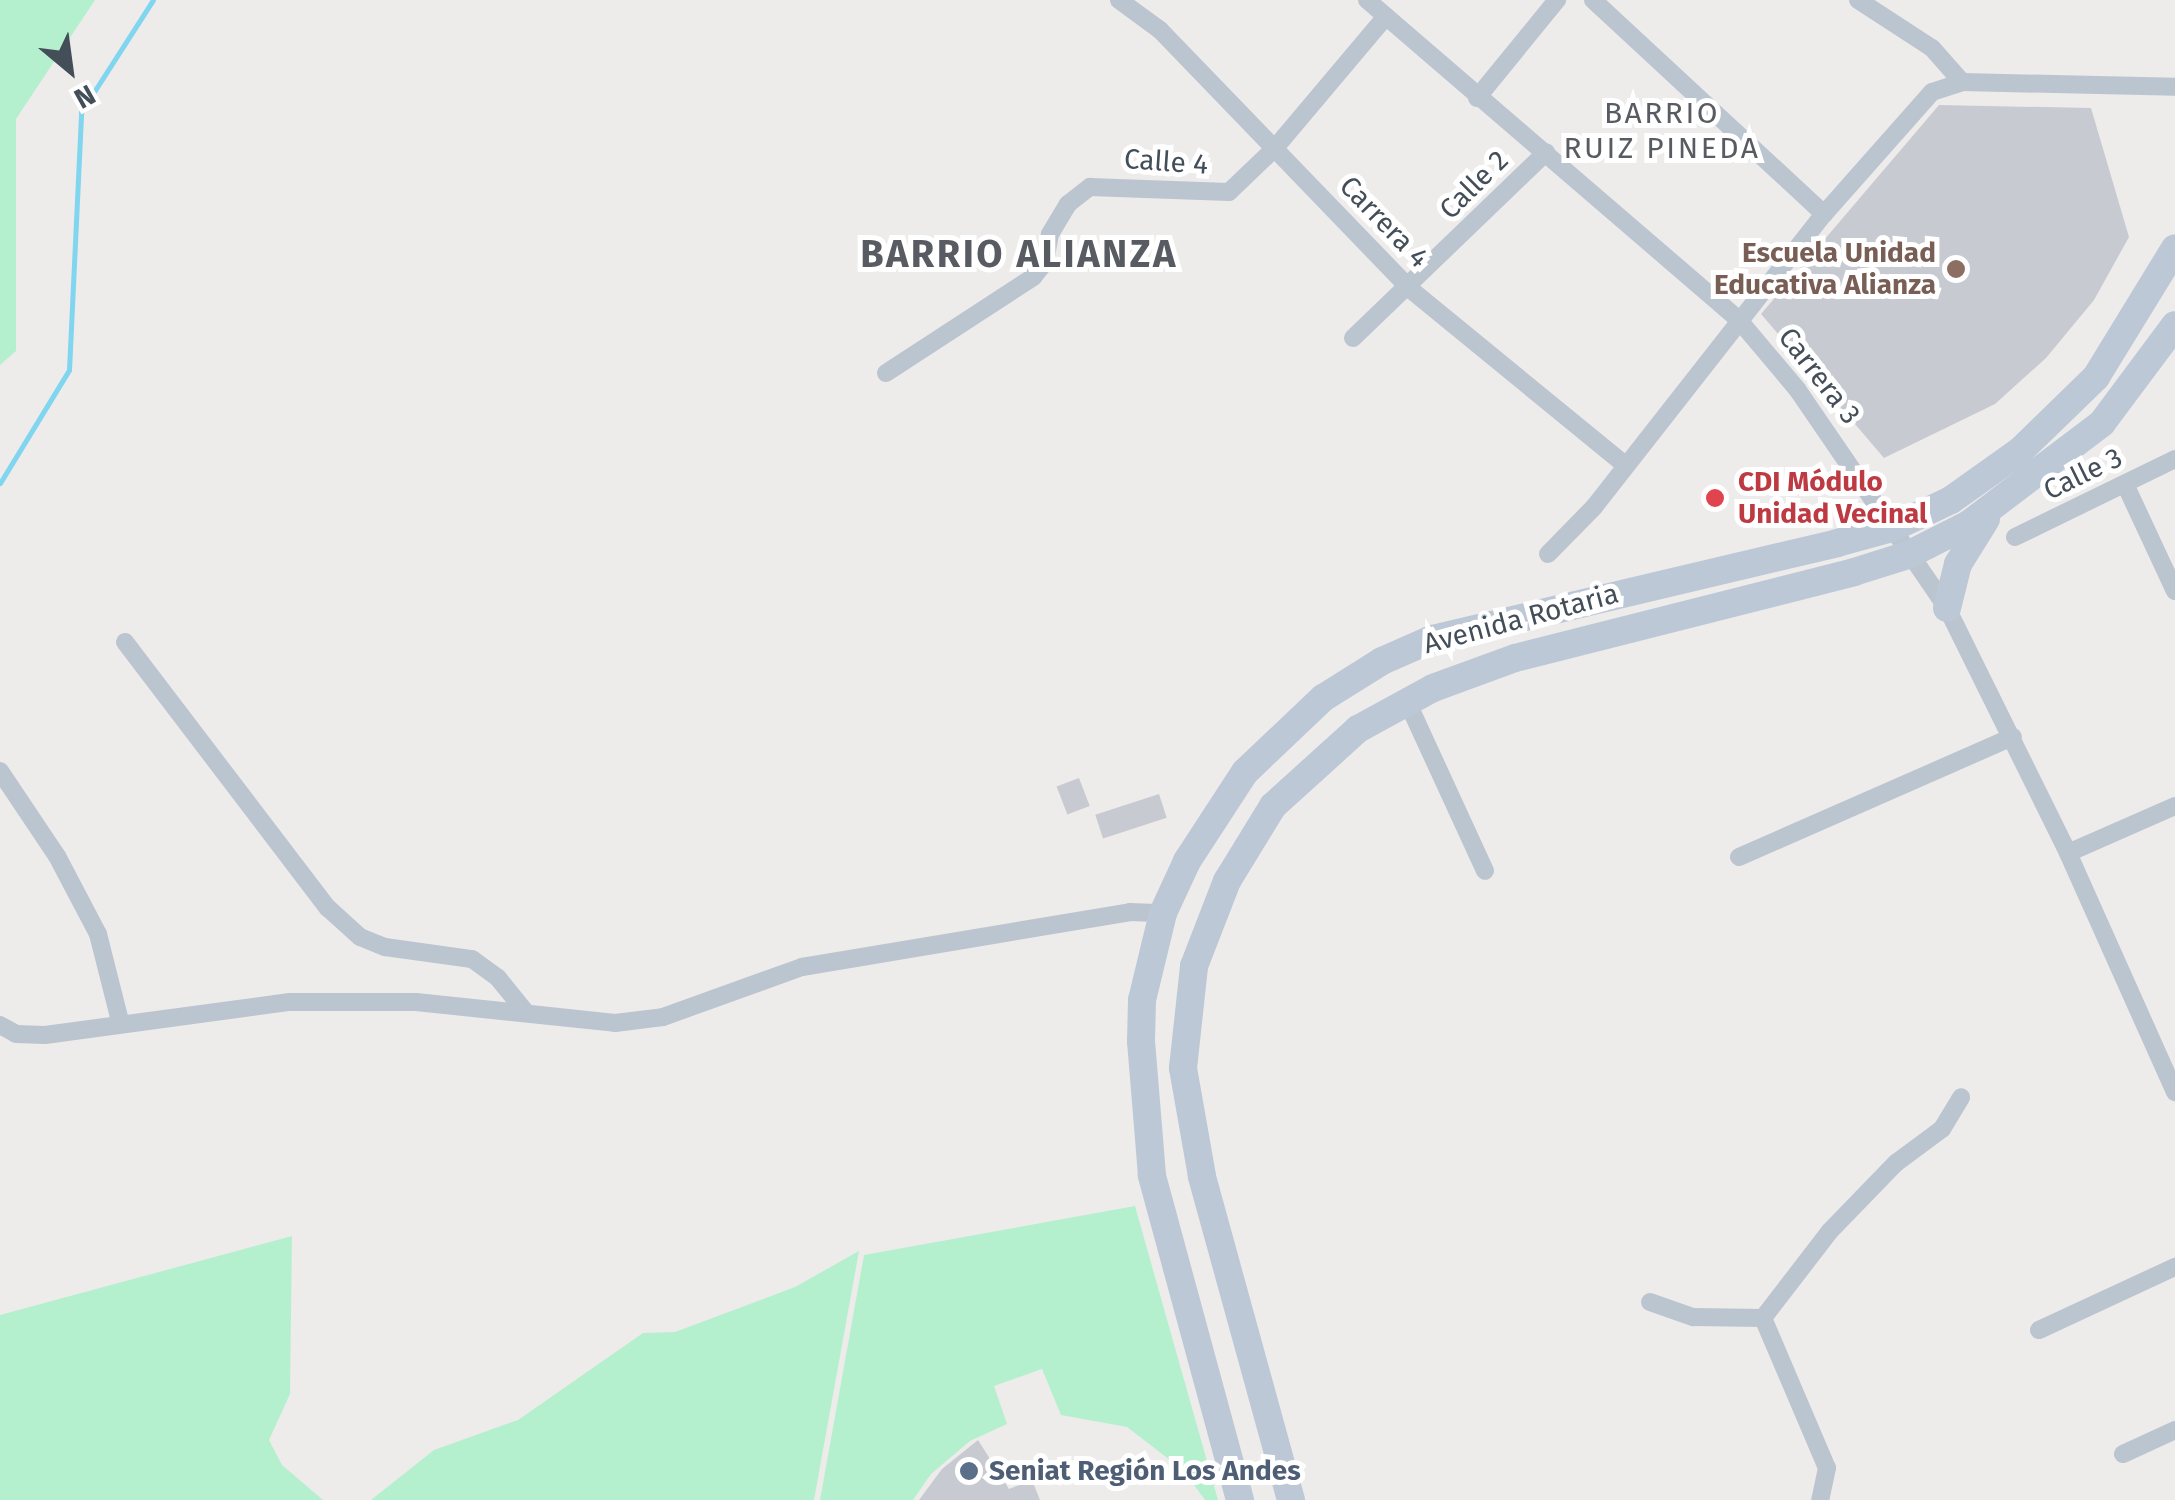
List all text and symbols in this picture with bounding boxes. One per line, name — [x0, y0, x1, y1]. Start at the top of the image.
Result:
north arrow — [20, 20, 120, 120]
text: N — [69, 78, 101, 116]
district label: BARRIO RUIZ PINEDA — [1564, 95, 1760, 166]
street label: Calle 4 — [1123, 142, 1209, 182]
street label: Calle 2 — [1433, 144, 1515, 226]
street label: Carrera 4 — [1332, 169, 1436, 275]
district label: BARRIO ALIANZA — [860, 232, 1178, 278]
place label: Escuela Unidad Educativa Alianza — [1714, 236, 1936, 302]
marker: Escuela Unidad Educativa Alianza — [1945, 258, 1967, 280]
street label: Carrera 3 — [1771, 321, 1867, 431]
street label: Calle 3 — [2038, 441, 2128, 507]
place label: CDI Módulo Unidad Vecinal — [1738, 465, 1927, 531]
marker: CDI Módulo Unidad Vecinal — [1702, 485, 1728, 511]
street label: Avenida Rotaria — [1420, 577, 1622, 661]
place label: Seniat Región Los Andes — [989, 1454, 1301, 1488]
marker: Seniat Región Los Andes — [958, 1460, 980, 1482]

